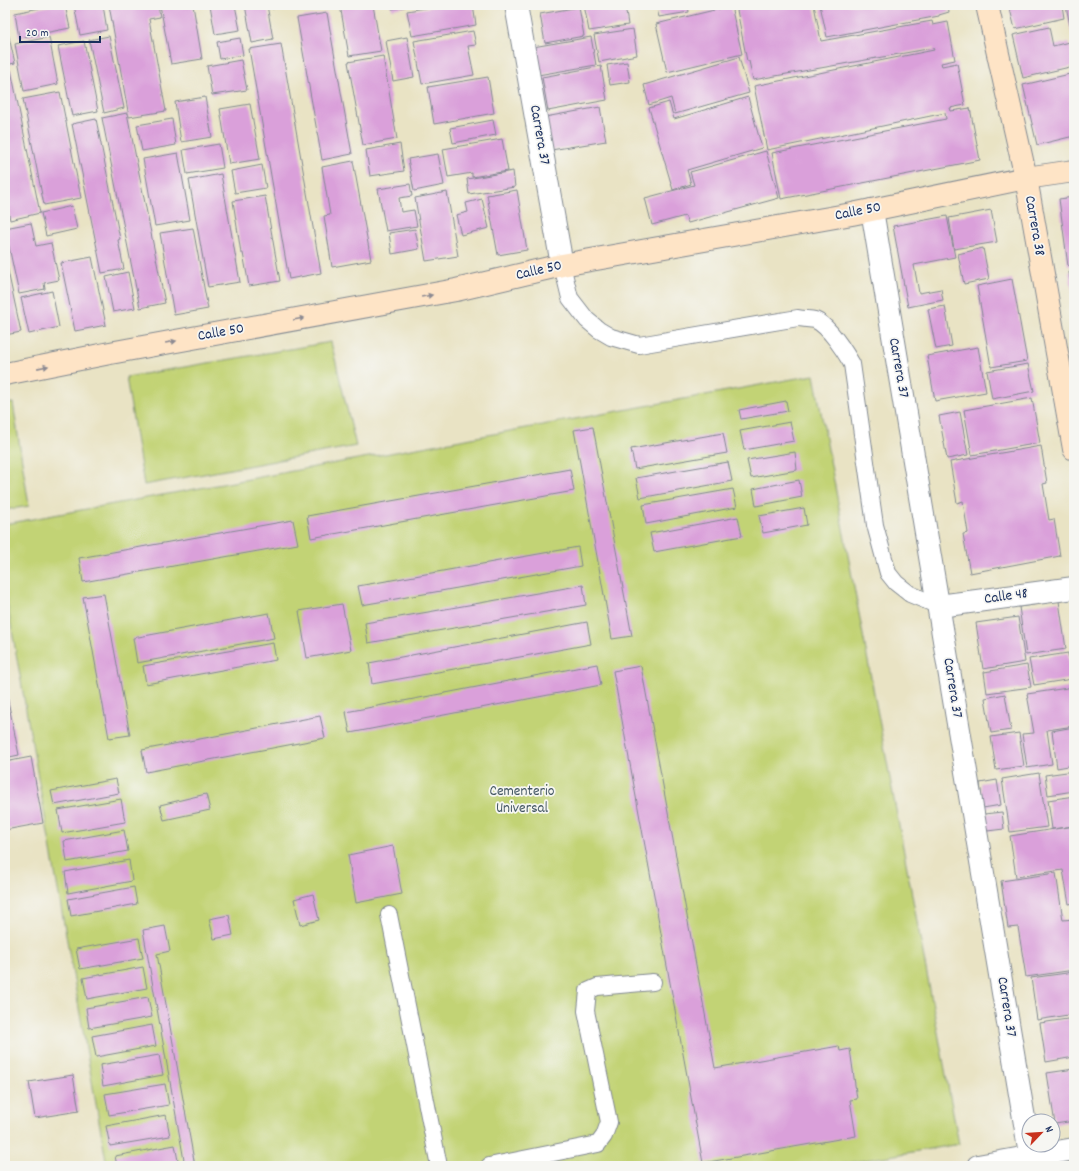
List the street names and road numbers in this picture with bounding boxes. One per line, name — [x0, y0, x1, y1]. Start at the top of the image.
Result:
street label: Carrera 37 — [523, 103, 555, 167]
street label: Carrera 38 — [1018, 194, 1050, 258]
street label: Calle 50 — [833, 197, 883, 227]
street label: Calle 50 — [514, 255, 564, 287]
street label: Calle 50 — [196, 318, 246, 348]
street label: Carrera 37 — [882, 336, 914, 400]
street label: Calle 48 — [983, 583, 1029, 611]
street label: Carrera 37 — [936, 656, 968, 720]
street label: Carrera 37 — [990, 975, 1022, 1039]

